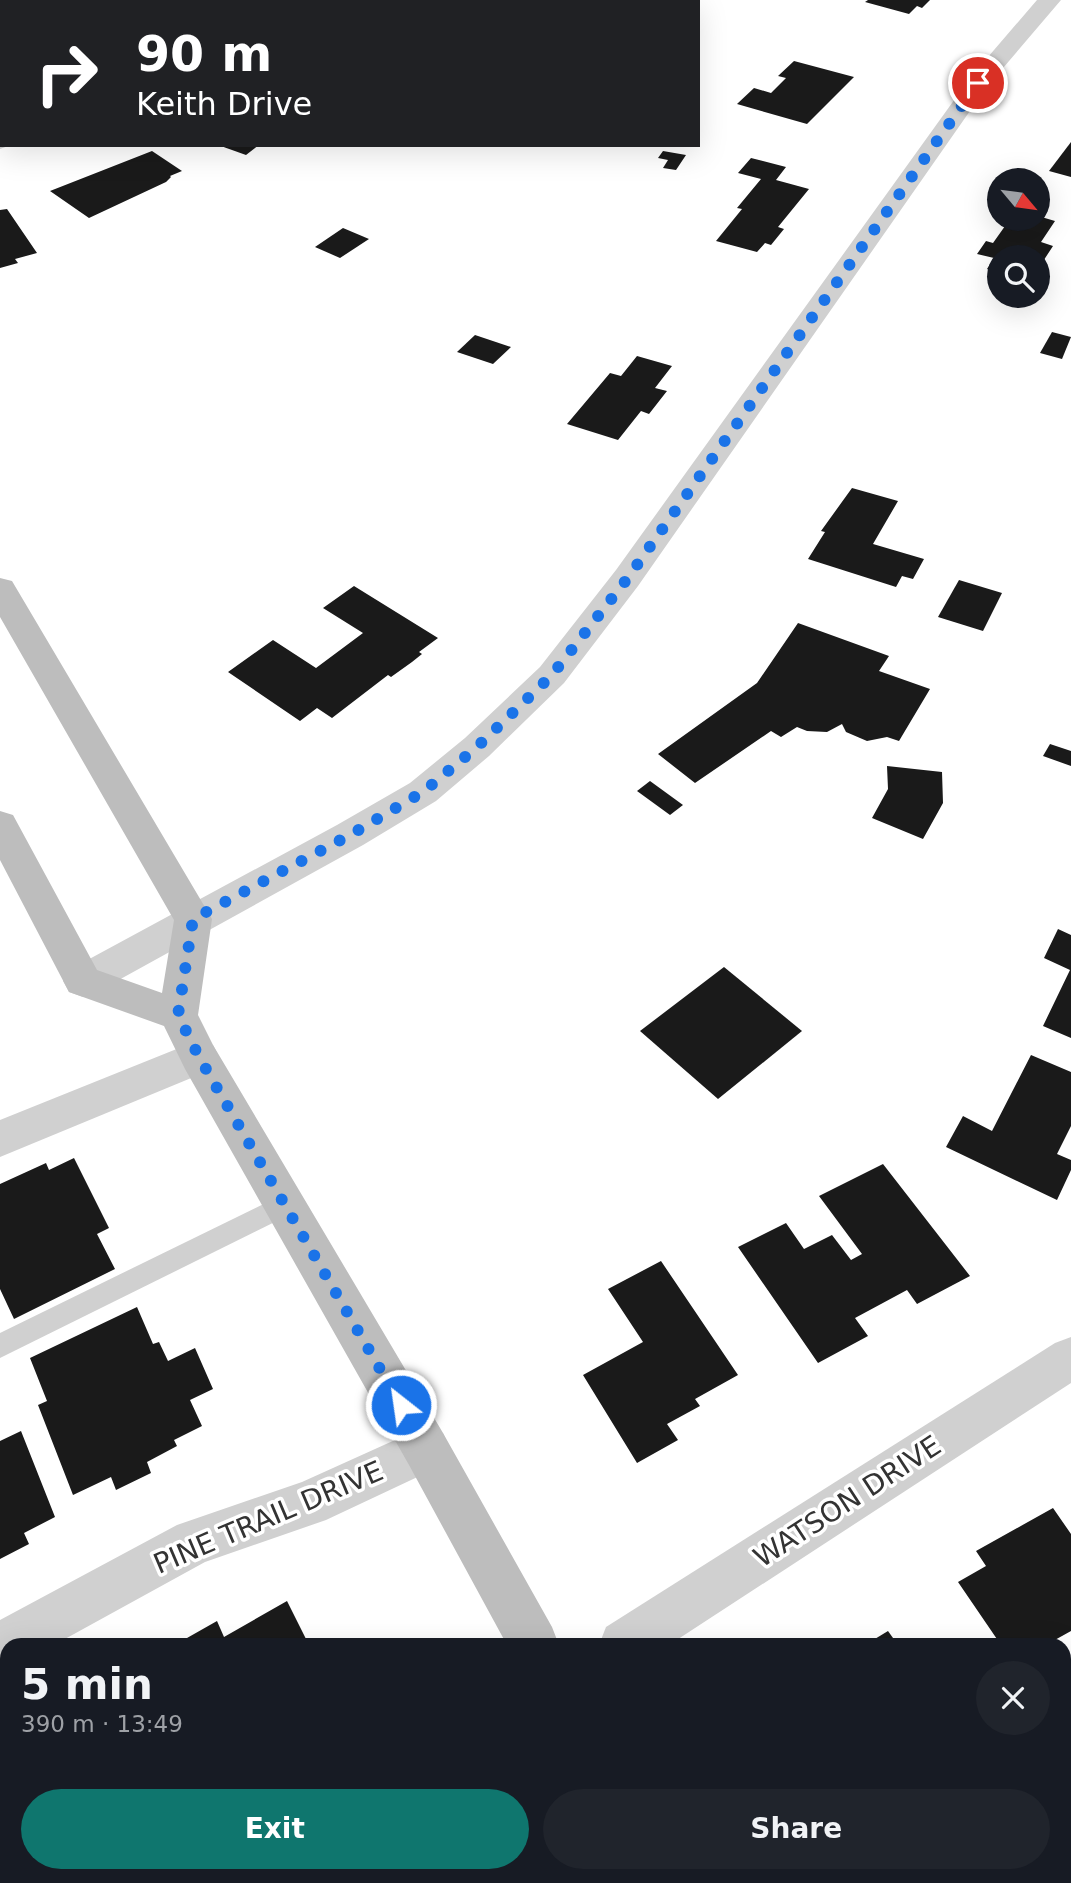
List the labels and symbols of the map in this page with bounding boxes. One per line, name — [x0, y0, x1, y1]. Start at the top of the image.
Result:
pin — [948, 53, 1008, 113]
north arrow — [987, 168, 1050, 231]
position arrow — [364, 1368, 438, 1442]
street label: WATSON DRIVE — [748, 1429, 947, 1574]
street label: PINE TRAIL DRIVE — [148, 1454, 388, 1581]

